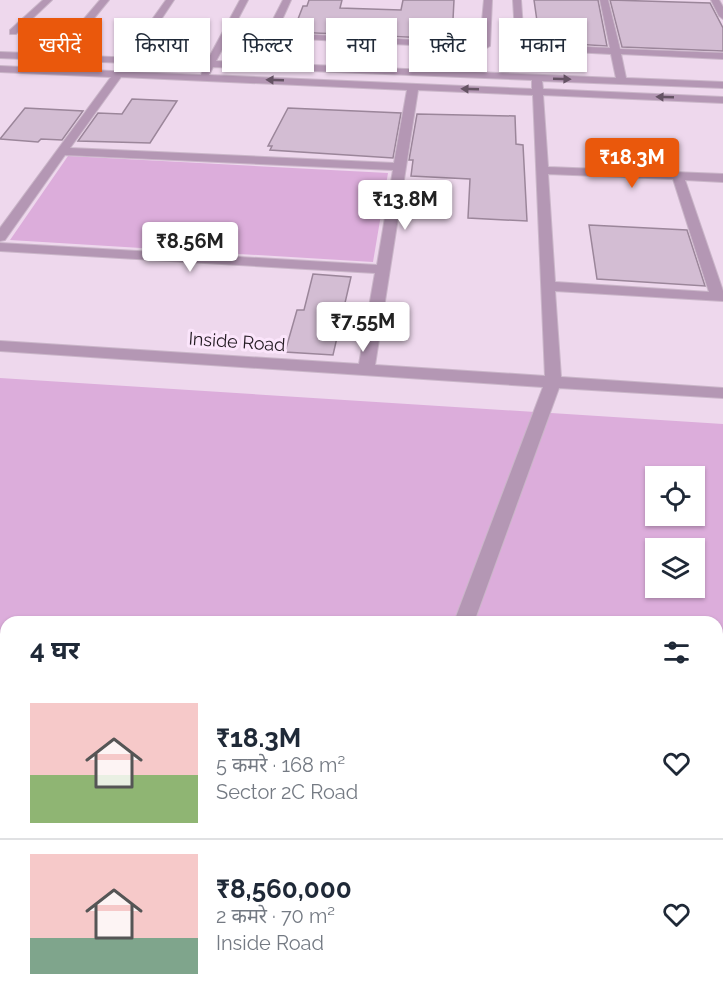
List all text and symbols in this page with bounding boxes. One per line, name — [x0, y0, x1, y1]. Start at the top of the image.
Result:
chip: खरीदें — [18, 18, 102, 72]
chip: किराया — [114, 18, 210, 72]
chip: फ़िल्टर — [222, 18, 314, 72]
chip: नया — [326, 18, 397, 72]
chip: फ़्लैट — [409, 18, 487, 72]
chip: मकान — [499, 18, 587, 72]
one-way arrow — [553, 74, 572, 83]
one-way arrow — [265, 76, 284, 85]
one-way arrow — [460, 84, 479, 93]
one-way arrow — [655, 92, 674, 102]
pin: ₹18.3M — [583, 138, 681, 189]
text: ₹18.3M — [599, 145, 665, 169]
pin: ₹13.8M — [356, 180, 454, 231]
text: ₹13.8M — [372, 187, 438, 211]
pin: ₹8.56M — [141, 222, 239, 273]
text: ₹8.56M — [156, 229, 224, 253]
pin: ₹7.55M — [314, 302, 412, 353]
text: ₹7.55M — [331, 309, 395, 333]
street label: Inside Road — [188, 328, 286, 355]
map controls — [645, 466, 705, 598]
button: locate — [645, 466, 705, 526]
button: layers — [645, 538, 705, 598]
text: 4 घर — [30, 635, 79, 665]
icon: filters — [660, 636, 693, 669]
text: ₹18.3M — [216, 723, 301, 753]
icon: home — [78, 727, 150, 799]
icon: heart — [660, 747, 693, 780]
text: 5 कमरे · 168 m² — [216, 753, 345, 777]
text: Sector 2C Road — [216, 780, 358, 804]
text: ₹8,560,000 — [216, 874, 352, 904]
icon: home — [78, 878, 150, 950]
icon: heart — [660, 898, 693, 931]
text: 2 कमरे · 70 m² — [216, 904, 335, 928]
text: Inside Road — [216, 931, 324, 955]

